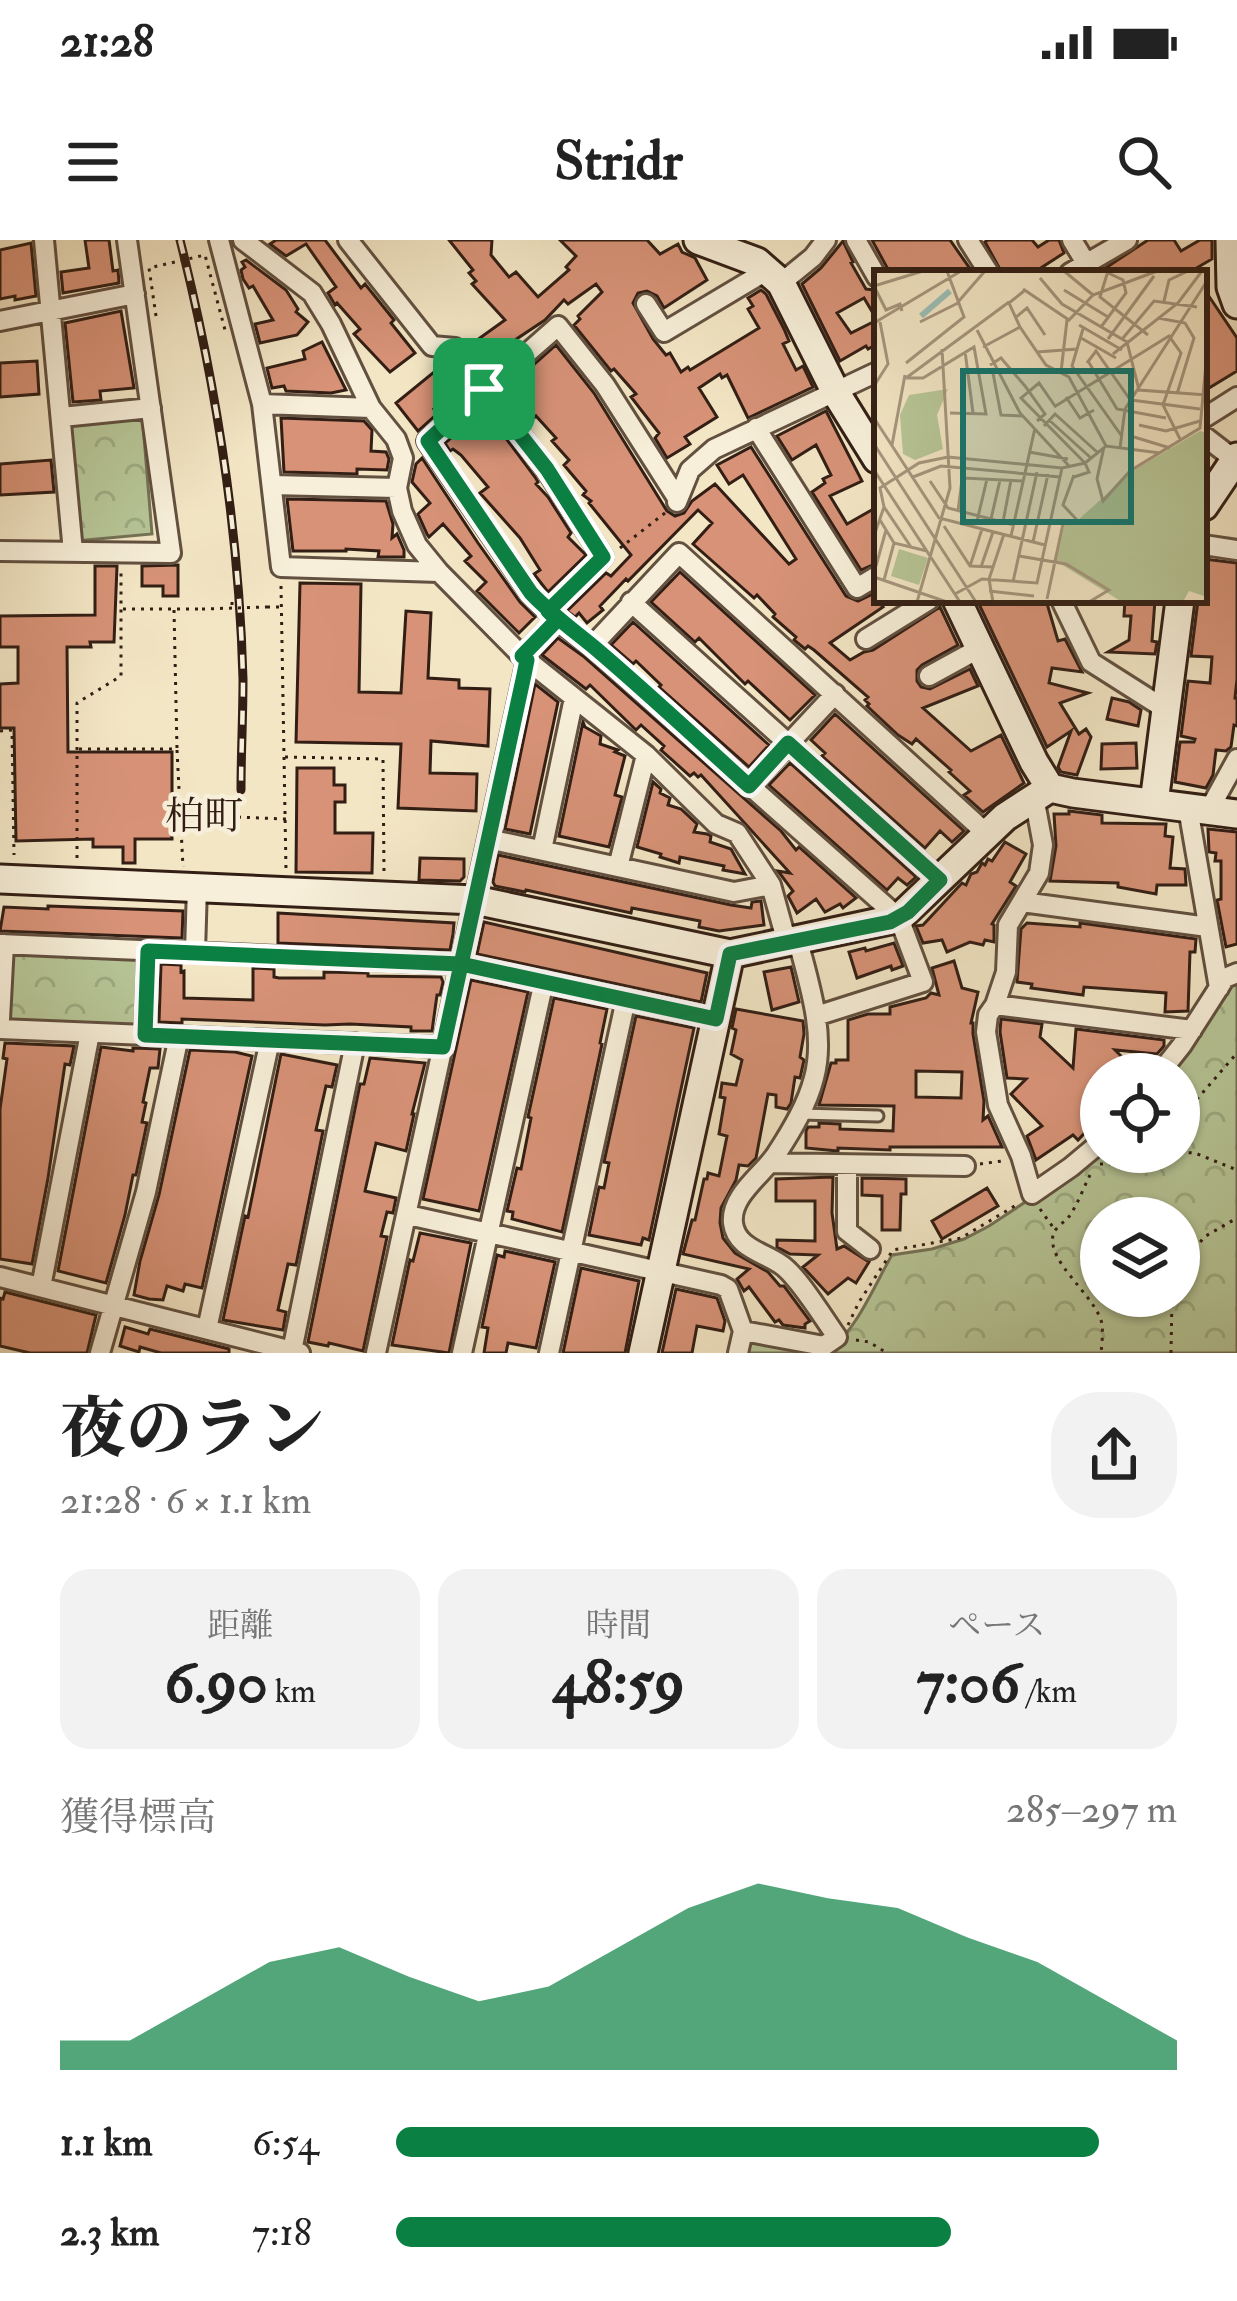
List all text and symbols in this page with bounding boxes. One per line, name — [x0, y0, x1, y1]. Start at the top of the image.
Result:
text: 21:28 — [60, 14, 154, 70]
text: Stridr — [554, 128, 683, 196]
icon: menu — [60, 129, 126, 195]
icon: search — [1111, 129, 1177, 195]
inset map — [874, 270, 1207, 603]
pin — [433, 338, 535, 440]
icon: arrive — [451, 356, 517, 422]
district label: 柏町 — [165, 792, 243, 841]
map controls — [1080, 1053, 1200, 1317]
button: locate — [1080, 1053, 1200, 1173]
button: layers — [1080, 1197, 1200, 1317]
text: 夜のラン — [60, 1389, 324, 1472]
button: share — [1051, 1392, 1177, 1518]
text: 21:28 · 6 × 1.1 km — [60, 1476, 311, 1525]
text: 距離 — [207, 1605, 273, 1646]
text: 時間 — [585, 1605, 651, 1646]
text: ペース — [948, 1605, 1046, 1646]
text: 6.90 — [164, 1646, 268, 1721]
text: 48:59 — [552, 1646, 685, 1721]
text: 7:06 — [917, 1646, 1020, 1721]
text: km — [268, 1671, 316, 1712]
text: /km — [1020, 1671, 1077, 1712]
text: 285–297 m — [1006, 1785, 1177, 1834]
text: 獲得標高 — [60, 1793, 216, 1842]
text: 1.1 km — [60, 2118, 152, 2167]
text: 6:54 — [252, 2118, 318, 2167]
text: 2.3 km — [60, 2208, 159, 2257]
text: 7:18 — [252, 2208, 312, 2257]

